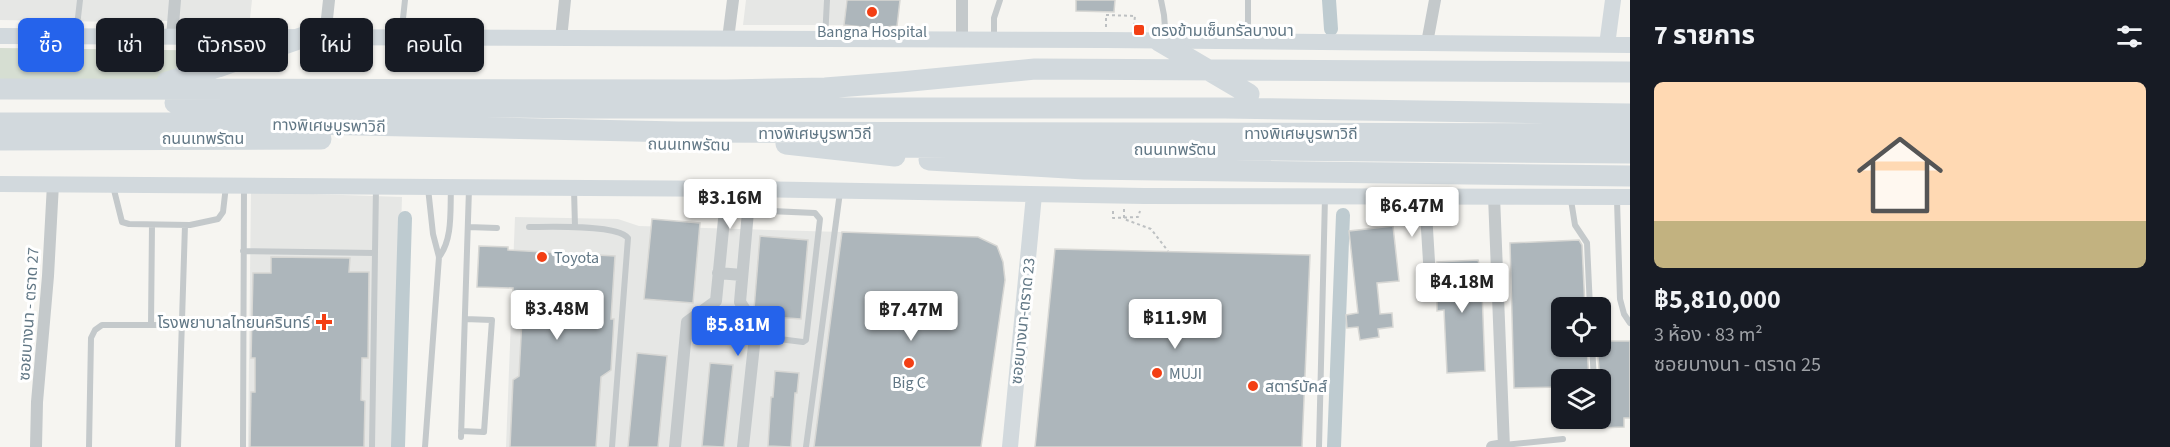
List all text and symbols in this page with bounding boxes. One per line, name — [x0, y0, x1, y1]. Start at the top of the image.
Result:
marker: Bangna Hospital — [865, 5, 879, 19]
text: 7 รายการ — [1654, 17, 1755, 54]
chip: ซื้อ — [18, 18, 84, 72]
chip: เช่า — [96, 18, 164, 72]
chip: ตัวกรอง — [176, 18, 288, 72]
chip: ใหม่ — [300, 18, 373, 72]
chip: คอนโด — [385, 18, 484, 72]
place label: ตรงข้ามเซ็นทรัลบางนา — [1151, 20, 1294, 42]
icon: filters — [2113, 20, 2146, 53]
place label: Bangna Hospital — [817, 21, 927, 43]
marker: ตรงข้ามเซ็นทรัลบางนา — [1132, 23, 1146, 37]
street label: ทางพิเศษบูรพาวิถี — [272, 114, 386, 138]
icon: home — [1846, 121, 1954, 229]
street label: ทางพิเศษบูรพาวิถี — [758, 123, 872, 145]
street label: ทางพิเศษบูรพาวิถี — [1244, 123, 1358, 145]
street label: ถนนเทพรัตน — [162, 128, 244, 150]
street label: ถนนเทพรัตน — [647, 133, 730, 157]
street label: ถนนเทพรัตน — [1134, 139, 1216, 161]
pin: ฿3.16M — [681, 179, 779, 230]
text: ฿3.16M — [698, 184, 762, 212]
pin: ฿6.47M — [1363, 187, 1461, 238]
text: ฿6.47M — [1380, 192, 1444, 220]
street label: ซอยบางนา - ตราด 27 — [13, 247, 45, 381]
place label: Toyota — [554, 247, 599, 269]
marker: Toyota — [535, 250, 549, 264]
street label: ซอยบางนา-ตราด 23 — [1005, 257, 1041, 385]
pin: ฿4.18M — [1413, 263, 1511, 314]
text: ฿4.18M — [1430, 268, 1494, 296]
text: ฿5,810,000 — [1654, 281, 1781, 318]
pin: ฿3.48M — [508, 290, 606, 341]
pin: ฿7.47M — [862, 291, 960, 342]
text: ฿3.48M — [525, 295, 589, 323]
text: ฿7.47M — [879, 296, 943, 324]
map controls — [1551, 297, 1611, 429]
button: locate — [1551, 297, 1611, 357]
pin: ฿11.9M — [1126, 299, 1224, 350]
text: ฿11.9M — [1143, 304, 1207, 332]
pin: ฿5.81M — [689, 306, 787, 357]
text: ฿5.81M — [706, 311, 770, 339]
place label: โรงพยาบาลไทยนครินทร์ — [158, 312, 311, 334]
marker: โรงพยาบาลไทยนครินทร์ — [315, 313, 333, 331]
text: 3 ห้อง · 83 m² — [1654, 321, 1763, 349]
text: ซอยบางนา - ตราด 25 — [1654, 351, 1821, 379]
marker: Big C — [902, 356, 916, 370]
place label: MUJI — [1169, 363, 1202, 385]
marker: MUJI — [1150, 366, 1164, 380]
button: layers — [1551, 369, 1611, 429]
place label: Big C — [892, 372, 926, 394]
place label: สตาร์บัคส์ — [1265, 376, 1327, 398]
marker: สตาร์บัคส์ — [1246, 379, 1260, 393]

